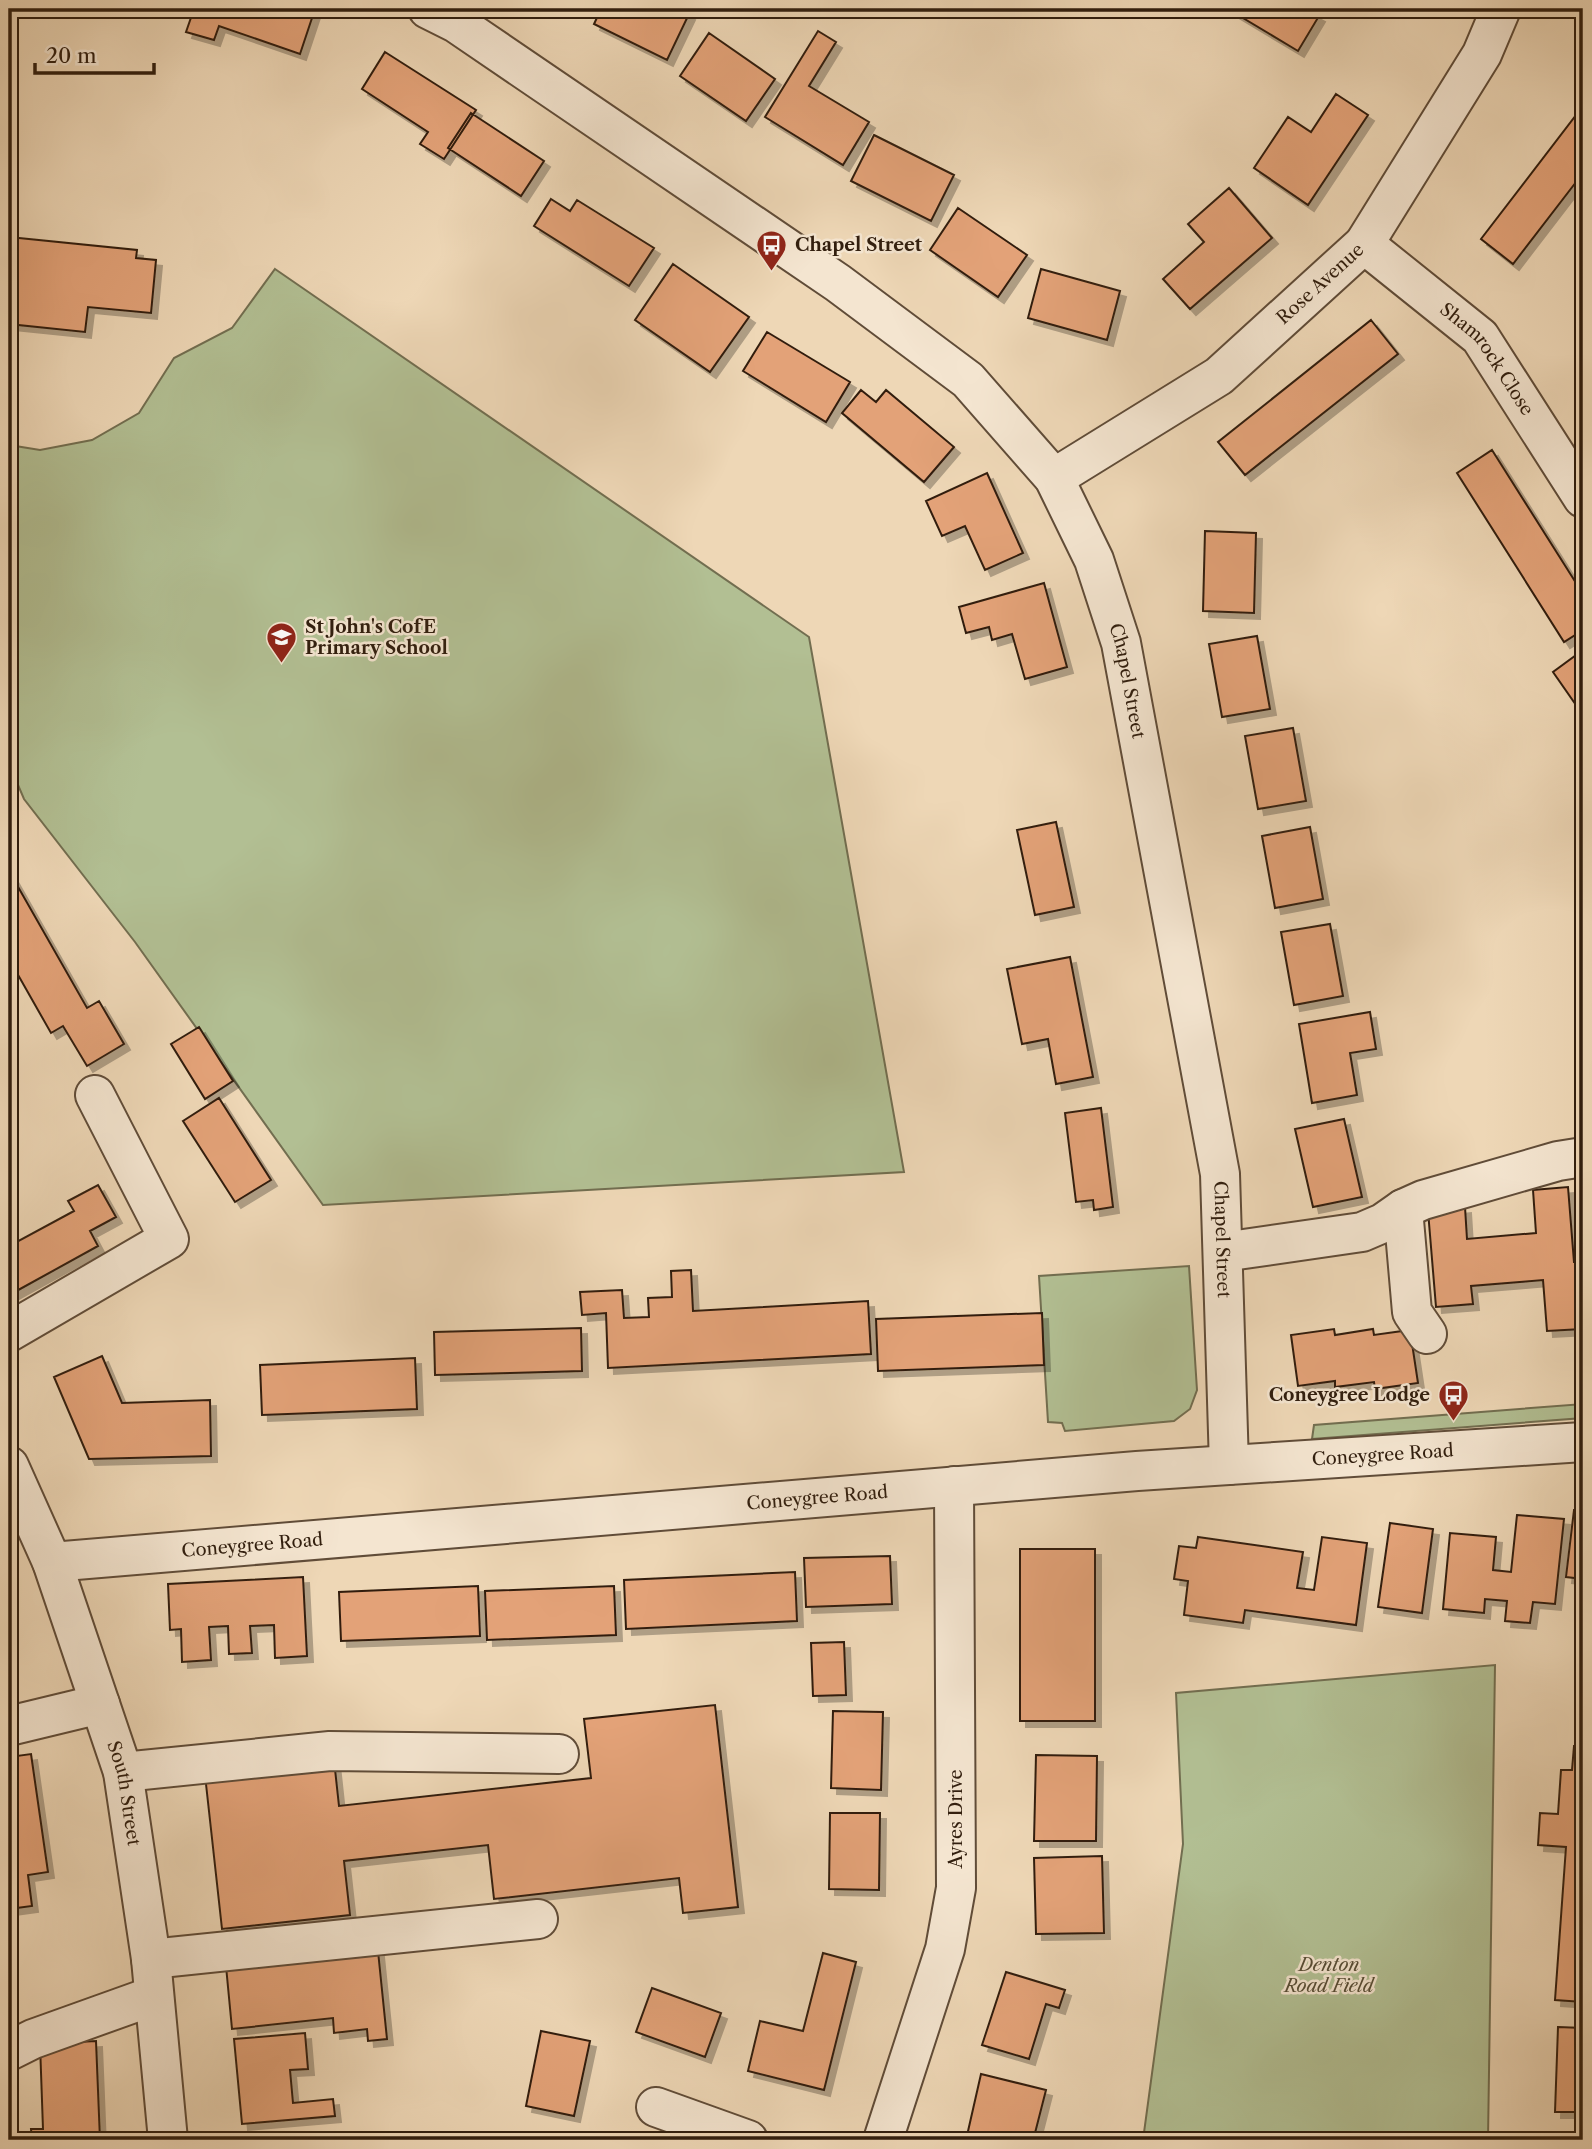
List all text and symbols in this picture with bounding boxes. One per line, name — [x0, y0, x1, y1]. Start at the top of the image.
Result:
scale bar — [35, 32, 154, 76]
text: 20 m — [46, 43, 97, 68]
bus stop icon: Chapel Street — [755, 228, 789, 272]
place label: Chapel Street — [795, 234, 923, 256]
street label: Rose Avenue — [1272, 239, 1368, 329]
street label: Shamrock Close — [1435, 298, 1538, 420]
place label: St John's CofE Primary School — [305, 616, 448, 659]
school or university icon: St John's CofE Primary School — [265, 620, 299, 664]
street label: Chapel Street — [1104, 621, 1150, 741]
street label: Chapel Street — [1209, 1180, 1235, 1299]
bus stop icon: Coneygree Lodge — [1436, 1378, 1470, 1422]
place label: Coneygree Lodge — [1269, 1384, 1430, 1406]
street label: Coneygree Road — [1311, 1439, 1454, 1471]
street label: Coneygree Road — [746, 1481, 889, 1515]
street label: Coneygree Road — [181, 1528, 324, 1562]
street label: South Street — [102, 1738, 145, 1848]
street label: Ayres Drive — [945, 1769, 967, 1870]
park label: Denton Road Field — [1283, 1954, 1376, 1997]

